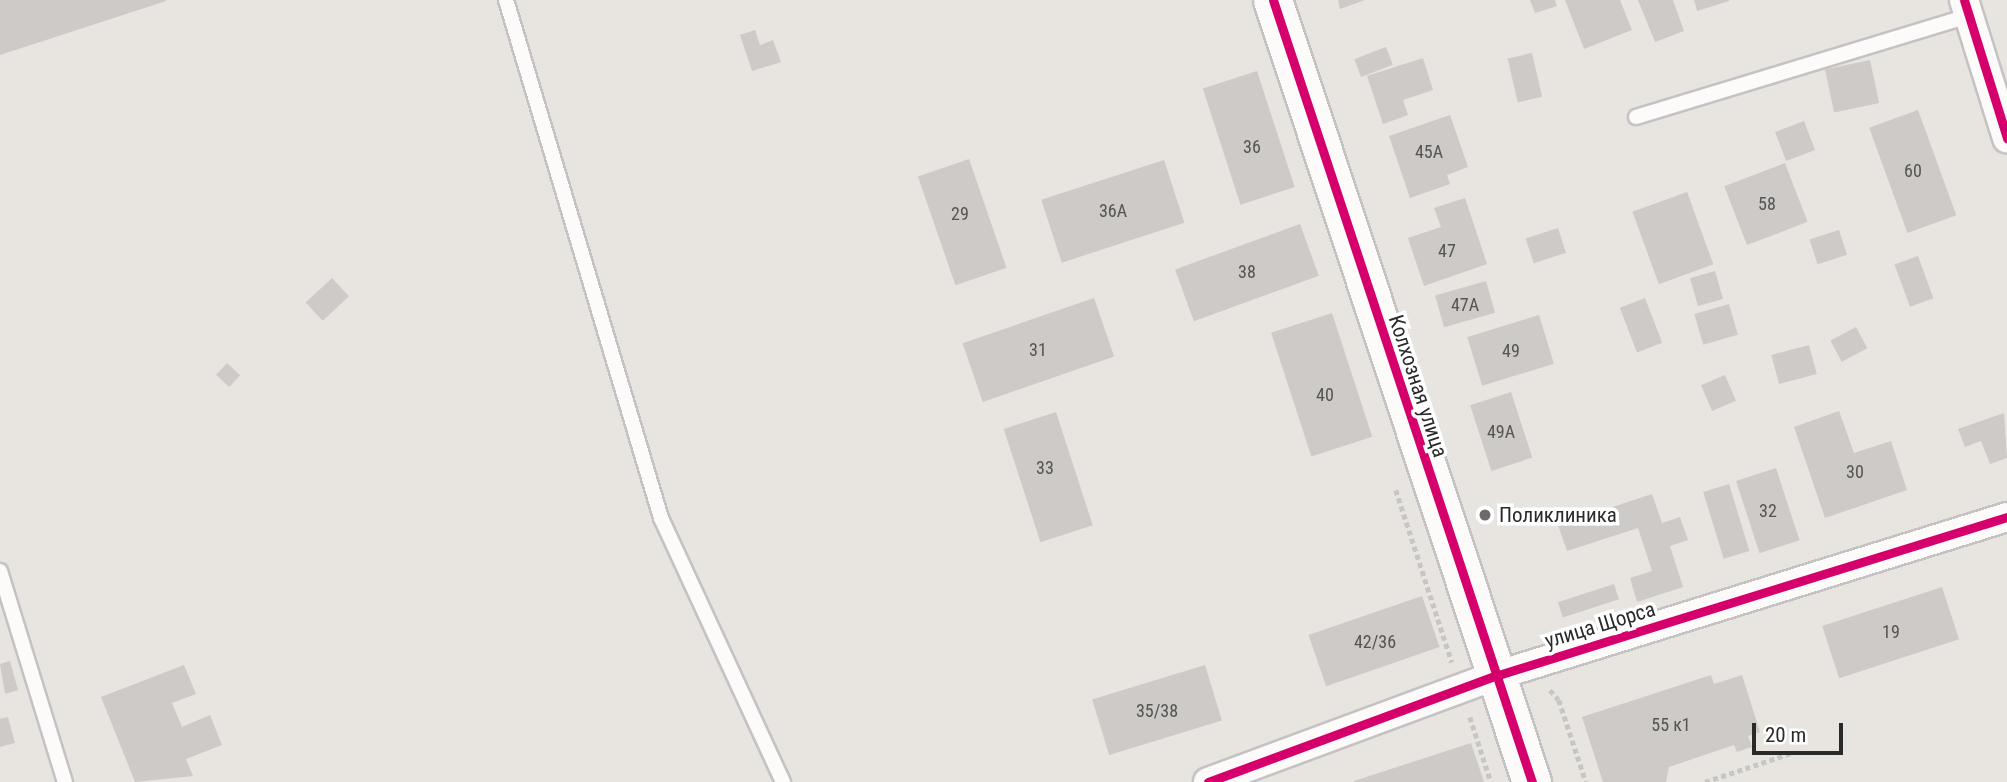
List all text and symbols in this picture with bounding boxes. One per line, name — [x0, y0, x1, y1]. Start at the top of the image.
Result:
house number: 36 — [1243, 136, 1261, 158]
house number: 45А — [1415, 141, 1443, 163]
house number: 60 — [1904, 160, 1922, 182]
house number: 58 — [1758, 193, 1776, 215]
house number: 36А — [1099, 200, 1127, 222]
house number: 29 — [951, 203, 969, 225]
house number: 47 — [1438, 240, 1456, 262]
house number: 38 — [1238, 261, 1256, 283]
house number: 47А — [1451, 294, 1479, 316]
street label: Колхозная улица — [1383, 312, 1453, 460]
house number: 31 — [1029, 339, 1047, 361]
house number: 49 — [1502, 340, 1520, 362]
house number: 40 — [1316, 384, 1334, 406]
house number: 49А — [1487, 421, 1515, 443]
house number: 33 — [1036, 457, 1054, 479]
house number: 30 — [1846, 461, 1864, 483]
house number: 32 — [1759, 500, 1777, 522]
place label: Поликлиника — [1499, 502, 1617, 528]
marker: Поликлиника — [1477, 507, 1493, 523]
street label: улица Щорса — [1542, 596, 1658, 654]
house number: 19 — [1882, 621, 1900, 643]
house number: 42/36 — [1354, 631, 1396, 653]
house number: 35/38 — [1136, 700, 1178, 722]
scale bar — [1755, 708, 1846, 752]
house number: 55 к1 — [1651, 714, 1691, 736]
text: 20 m — [1765, 723, 1806, 747]

